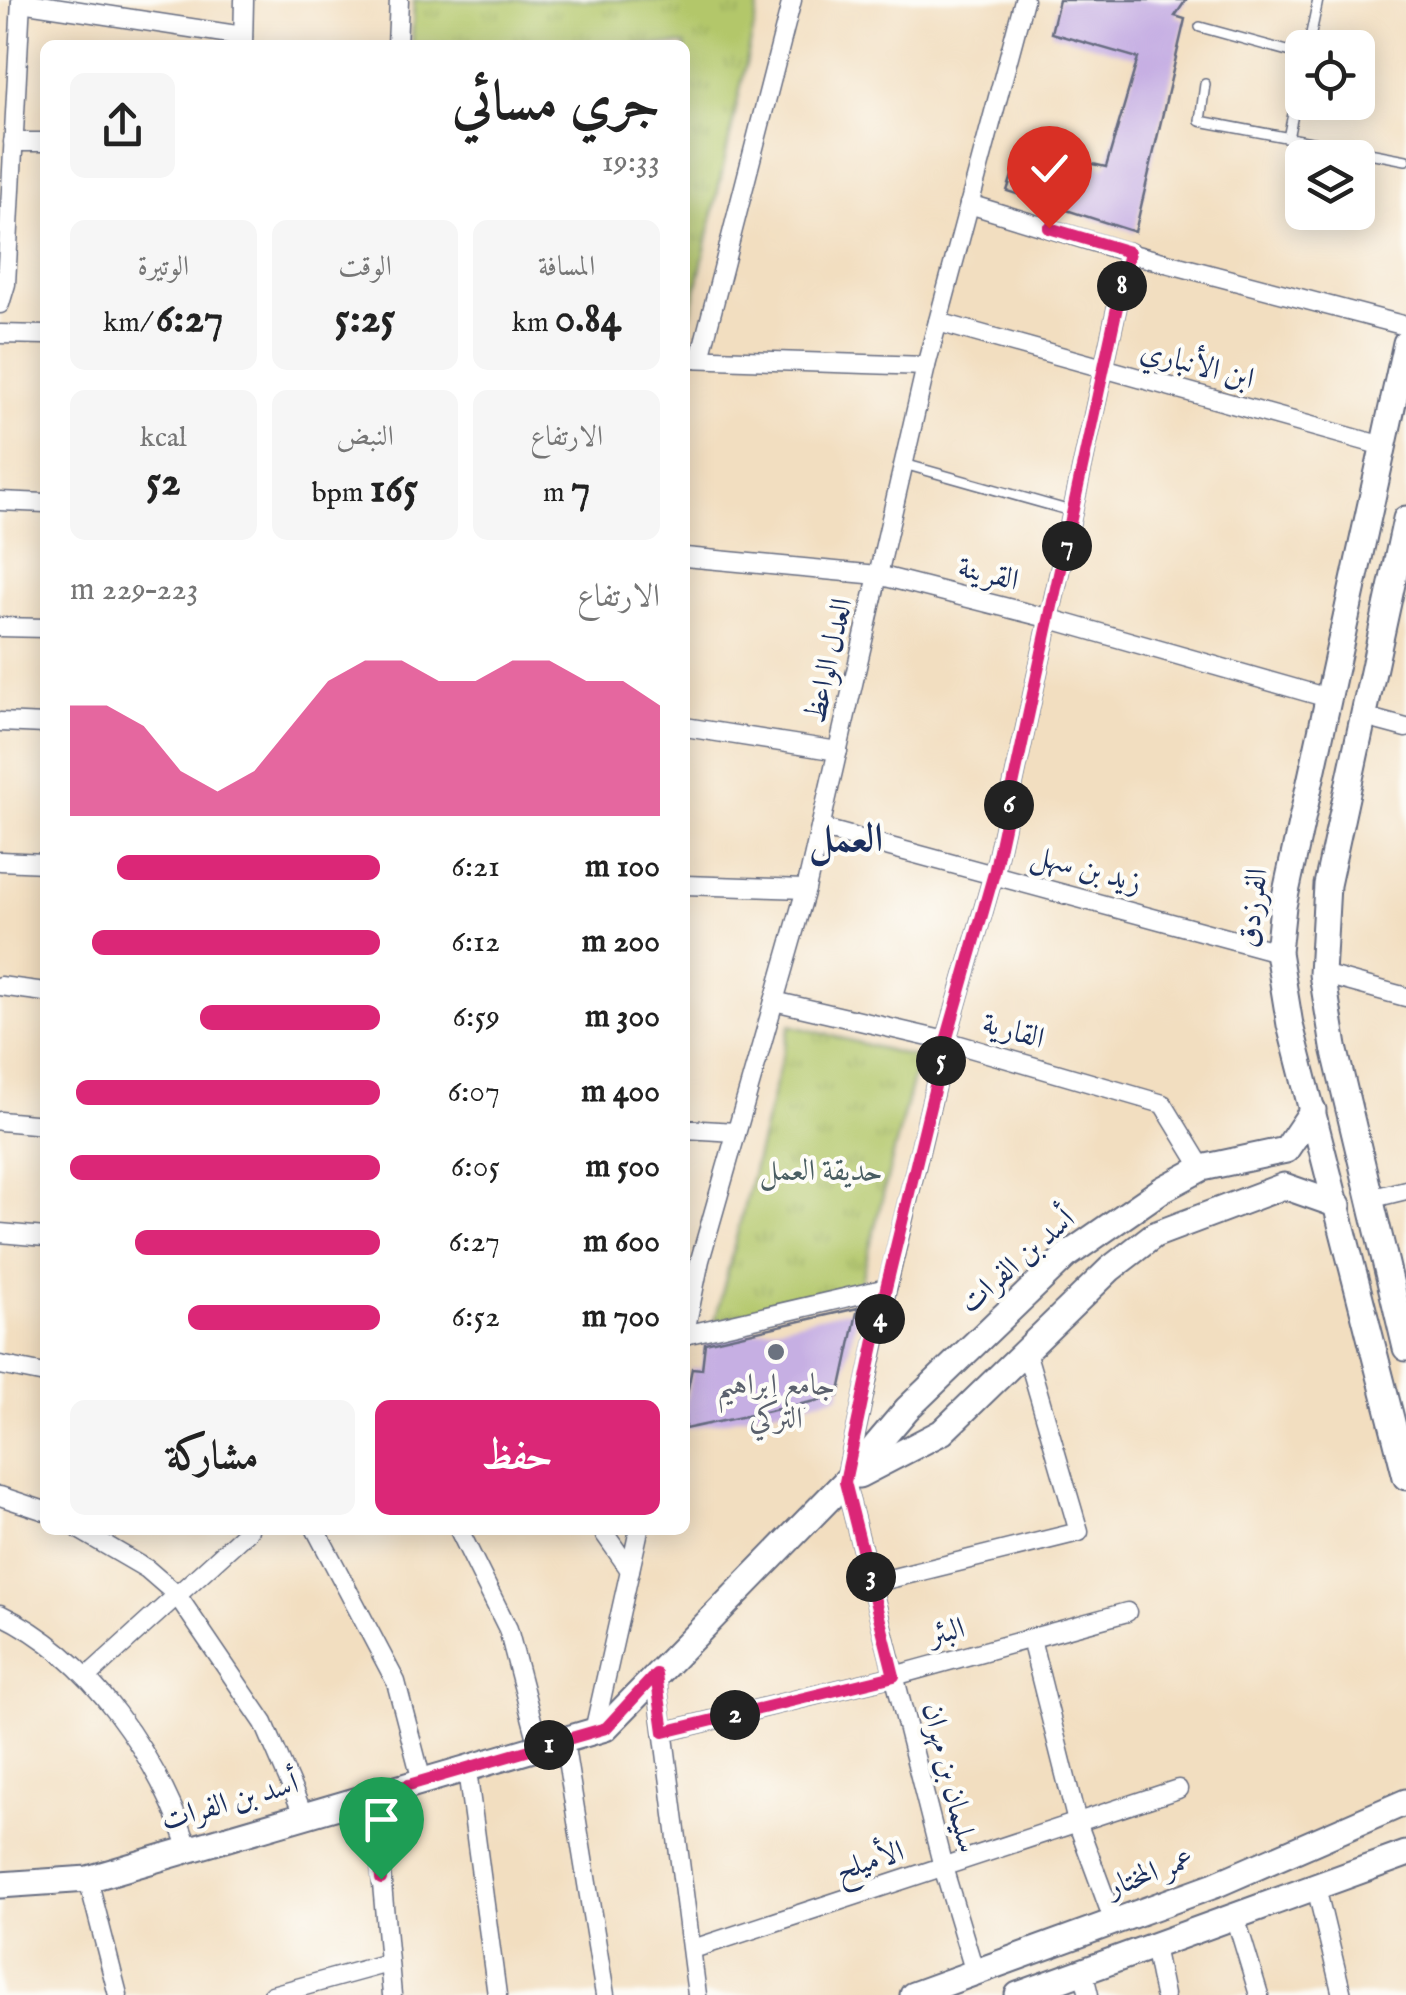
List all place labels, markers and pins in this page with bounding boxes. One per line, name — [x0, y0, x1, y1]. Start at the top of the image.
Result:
pin — [1007, 126, 1092, 229]
pin: 8 — [1097, 261, 1147, 311]
pin: 7 — [1042, 521, 1092, 571]
pin: 6 — [984, 780, 1034, 830]
pin: 5 — [916, 1036, 966, 1086]
pin: 4 — [855, 1294, 905, 1344]
marker: جامع إبراهيم التركي — [765, 1341, 787, 1363]
place label: جامع إبراهيم التركي — [717, 1367, 835, 1442]
pin: 3 — [846, 1552, 896, 1602]
pin: 2 — [710, 1690, 760, 1740]
pin: 1 — [524, 1720, 574, 1770]
pin — [339, 1777, 424, 1880]

